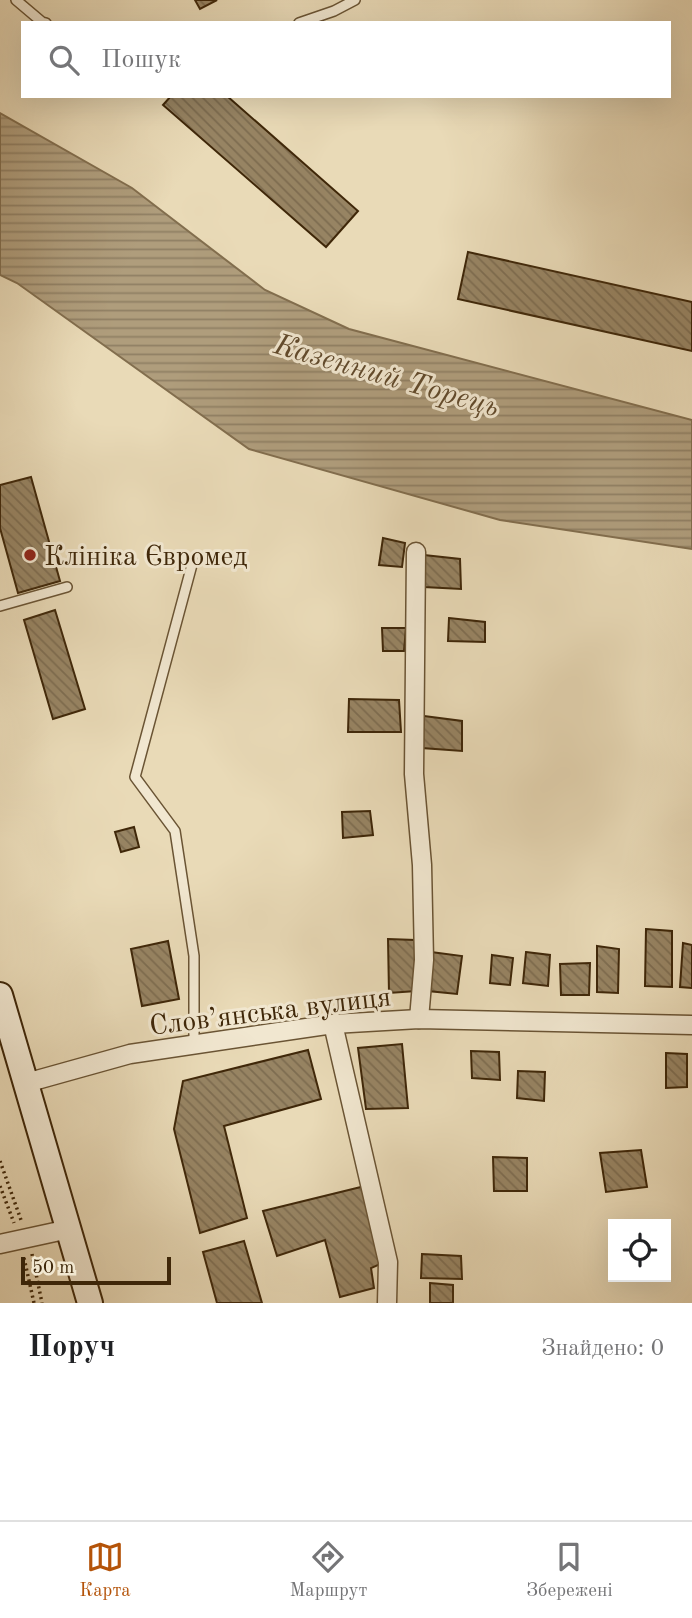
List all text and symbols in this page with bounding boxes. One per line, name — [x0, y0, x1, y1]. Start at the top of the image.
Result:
search box — [21, 21, 671, 98]
icon: search — [45, 41, 83, 79]
text: Пошук — [101, 47, 181, 73]
water label: Казенний Торець — [270, 330, 502, 423]
place label: Клініка Євромед — [44, 544, 247, 572]
marker: Клініка Євромед — [22, 547, 38, 563]
street label: Слов’янська вулиця — [148, 984, 393, 1042]
map controls — [608, 1219, 671, 1282]
button: locate — [608, 1219, 671, 1282]
scale bar — [21, 1254, 172, 1286]
text: 50 m — [32, 1259, 74, 1278]
text: Поруч — [28, 1333, 115, 1363]
text: Знайдено: 0 — [541, 1337, 664, 1360]
tab: Карта — [79, 1538, 131, 1603]
tab: Маршрут — [289, 1538, 367, 1603]
tab: Збережені — [526, 1538, 613, 1603]

